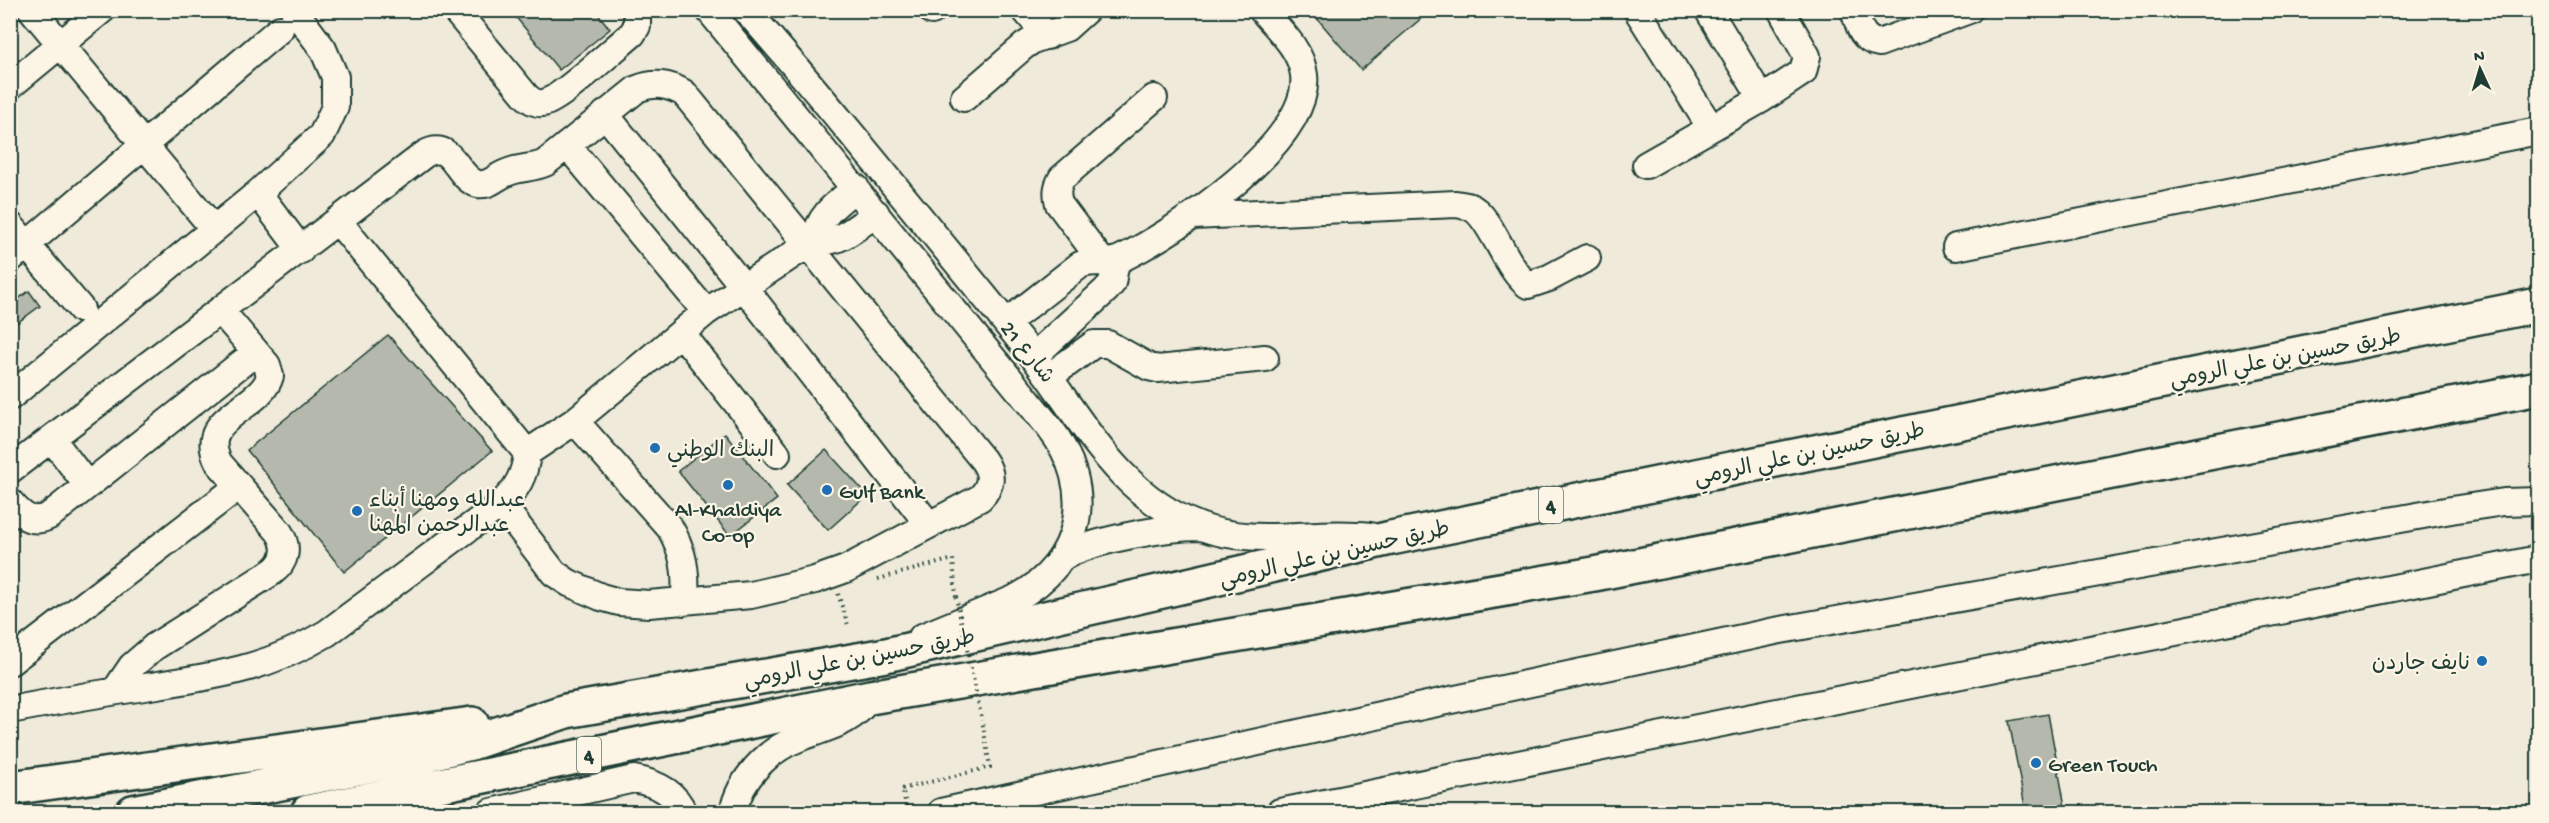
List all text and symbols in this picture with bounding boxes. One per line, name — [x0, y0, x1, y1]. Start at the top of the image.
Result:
north arrow — [2450, 39, 2510, 99]
text: N — [2473, 48, 2486, 67]
street label: شارع 21 — [993, 317, 1059, 390]
street label: طريق حسين بن علي الرومي — [2168, 325, 2404, 398]
street label: طريق حسين بن علي الرومي — [1692, 419, 1928, 496]
place label: البنك الوطني — [667, 439, 774, 468]
marker: البنك الوطني — [648, 441, 662, 455]
marker: Al-Khaldiya Co-op — [721, 478, 735, 492]
place label: Gulf Bank — [839, 481, 926, 507]
marker: Gulf Bank — [820, 483, 834, 497]
place label: عبدالله ومهنا أبناء عبدالرحمن المهنا — [369, 485, 525, 540]
road number: 4 — [1539, 487, 1563, 523]
place label: Al-Khaldiya Co-op — [675, 499, 782, 550]
marker: عبدالله ومهنا أبناء عبدالرحمن المهنا — [350, 504, 364, 518]
street label: طريق حسين بن علي الرومي — [1217, 517, 1453, 598]
street label: طريق حسين بن علي الرومي — [742, 626, 978, 699]
place label: نايف جاردن — [2372, 652, 2470, 678]
marker: نايف جاردن — [2475, 654, 2489, 668]
road number: 4 — [577, 737, 601, 773]
place label: Green Touch — [2048, 754, 2158, 780]
marker: Green Touch — [2029, 756, 2043, 770]

